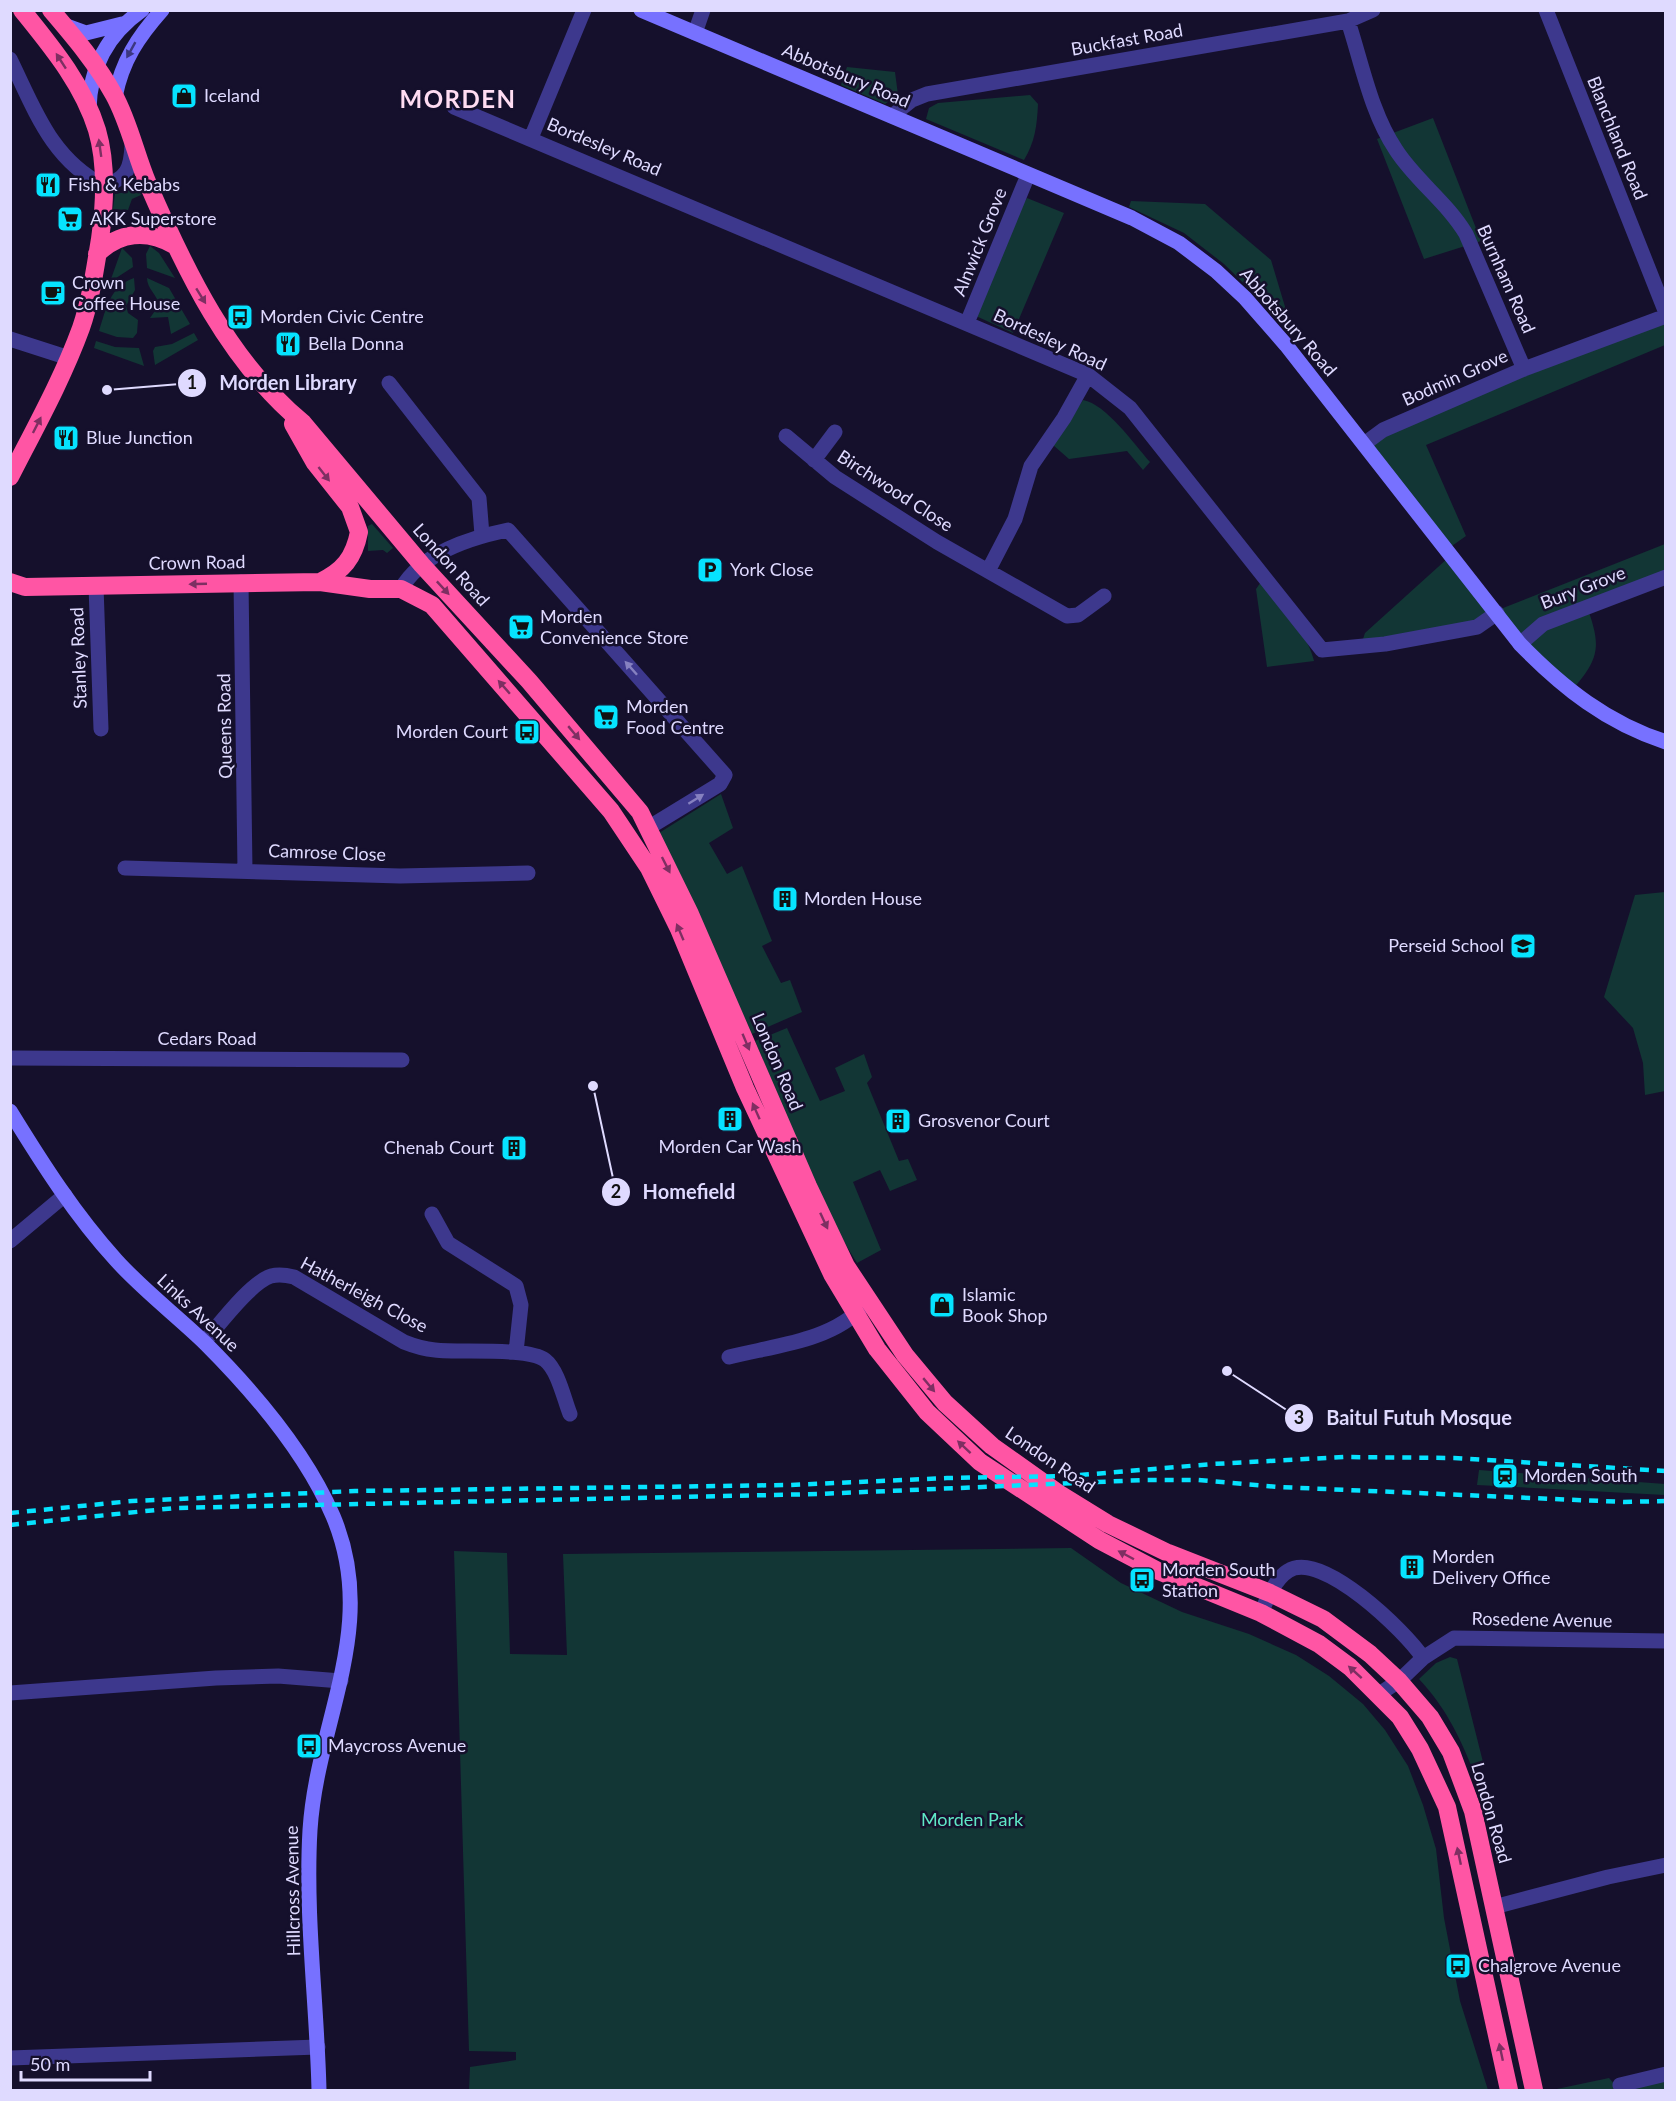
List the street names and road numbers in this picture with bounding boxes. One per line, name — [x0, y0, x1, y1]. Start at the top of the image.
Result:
street label: Buckfast Road — [1069, 18, 1184, 60]
street label: Abbotsbury Road — [779, 38, 914, 112]
street label: Blanchland Road — [1583, 73, 1653, 203]
street label: Bordesley Road — [544, 112, 665, 180]
street label: Alnwick Grove — [947, 184, 1011, 299]
street label: Burnham Road — [1473, 221, 1541, 336]
street label: Abbotsbury Road — [1236, 263, 1342, 380]
street label: Bordesley Road — [990, 303, 1110, 375]
street label: Bodmin Grove — [1398, 344, 1511, 410]
street label: Birchwood Close — [834, 445, 957, 536]
street label: London Road — [409, 518, 495, 610]
street label: Crown Road — [148, 550, 246, 574]
street label: Bury Grove — [1537, 561, 1628, 613]
street label: Stanley Road — [65, 607, 91, 709]
street label: Queens Road — [212, 673, 236, 779]
street label: Camrose Close — [268, 839, 386, 865]
street label: London Road — [748, 1010, 808, 1114]
street label: Cedars Road — [157, 1027, 257, 1049]
street label: Hatherleigh Close — [297, 1251, 432, 1337]
street label: Links Avenue — [153, 1269, 244, 1356]
street label: London Road — [1001, 1421, 1100, 1497]
street label: Rosedene Avenue — [1471, 1607, 1613, 1631]
street label: London Road — [1467, 1760, 1517, 1866]
street label: Hillcross Avenue — [280, 1826, 304, 1956]

